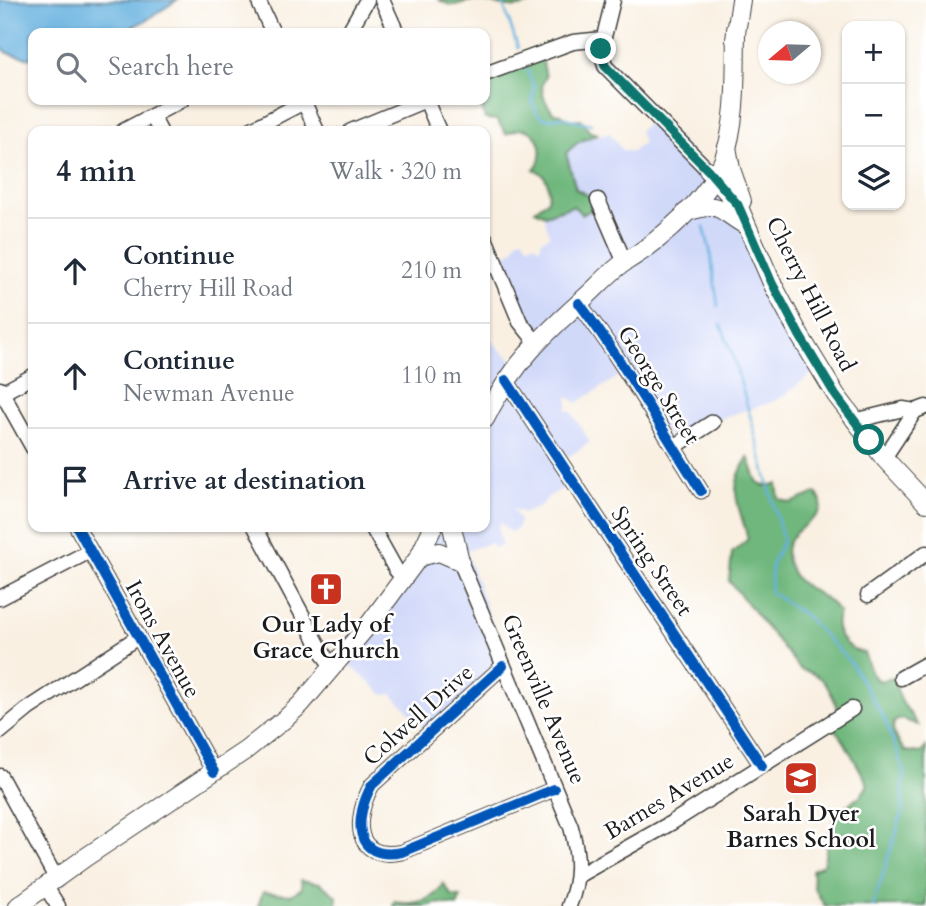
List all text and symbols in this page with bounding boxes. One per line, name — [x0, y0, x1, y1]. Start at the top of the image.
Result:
north arrow — [758, 21, 821, 84]
map controls — [842, 21, 905, 210]
button: + — [842, 21, 905, 84]
search box — [28, 28, 490, 105]
route end — [585, 33, 616, 64]
icon: search — [52, 48, 90, 86]
text: Search here — [108, 49, 234, 84]
button: − — [842, 84, 905, 147]
button: layers — [842, 147, 905, 210]
text: 4 min — [56, 151, 136, 192]
text: Walk · 320 m — [329, 156, 462, 187]
street label: Cherry Hill Road — [759, 211, 864, 377]
text: Continue — [123, 238, 235, 273]
icon: ahead — [56, 252, 94, 290]
text: 210 m — [401, 255, 462, 286]
text: Cherry Hill Road — [123, 273, 293, 304]
street label: George Street — [610, 320, 708, 450]
text: Continue — [123, 343, 235, 378]
icon: ahead — [56, 357, 94, 395]
text: 110 m — [401, 360, 462, 391]
text: Newman Avenue — [123, 378, 295, 409]
route start — [853, 424, 884, 455]
icon: arrive — [56, 462, 94, 500]
text: Arrive at destination — [123, 463, 366, 498]
street label: Spring Street — [604, 500, 700, 622]
church icon: Our Lady of Grace Church — [307, 570, 345, 608]
street label: Irons Avenue — [118, 575, 208, 703]
place label: Our Lady of Grace Church — [252, 609, 400, 666]
street label: Greenville Avenue — [494, 609, 594, 789]
street label: Colwell Drive — [356, 657, 480, 773]
street label: Barnes Avenue — [598, 745, 740, 847]
school or university icon: Sarah Dyer Barnes School — [782, 759, 820, 797]
place label: Sarah Dyer Barnes School — [726, 798, 876, 855]

